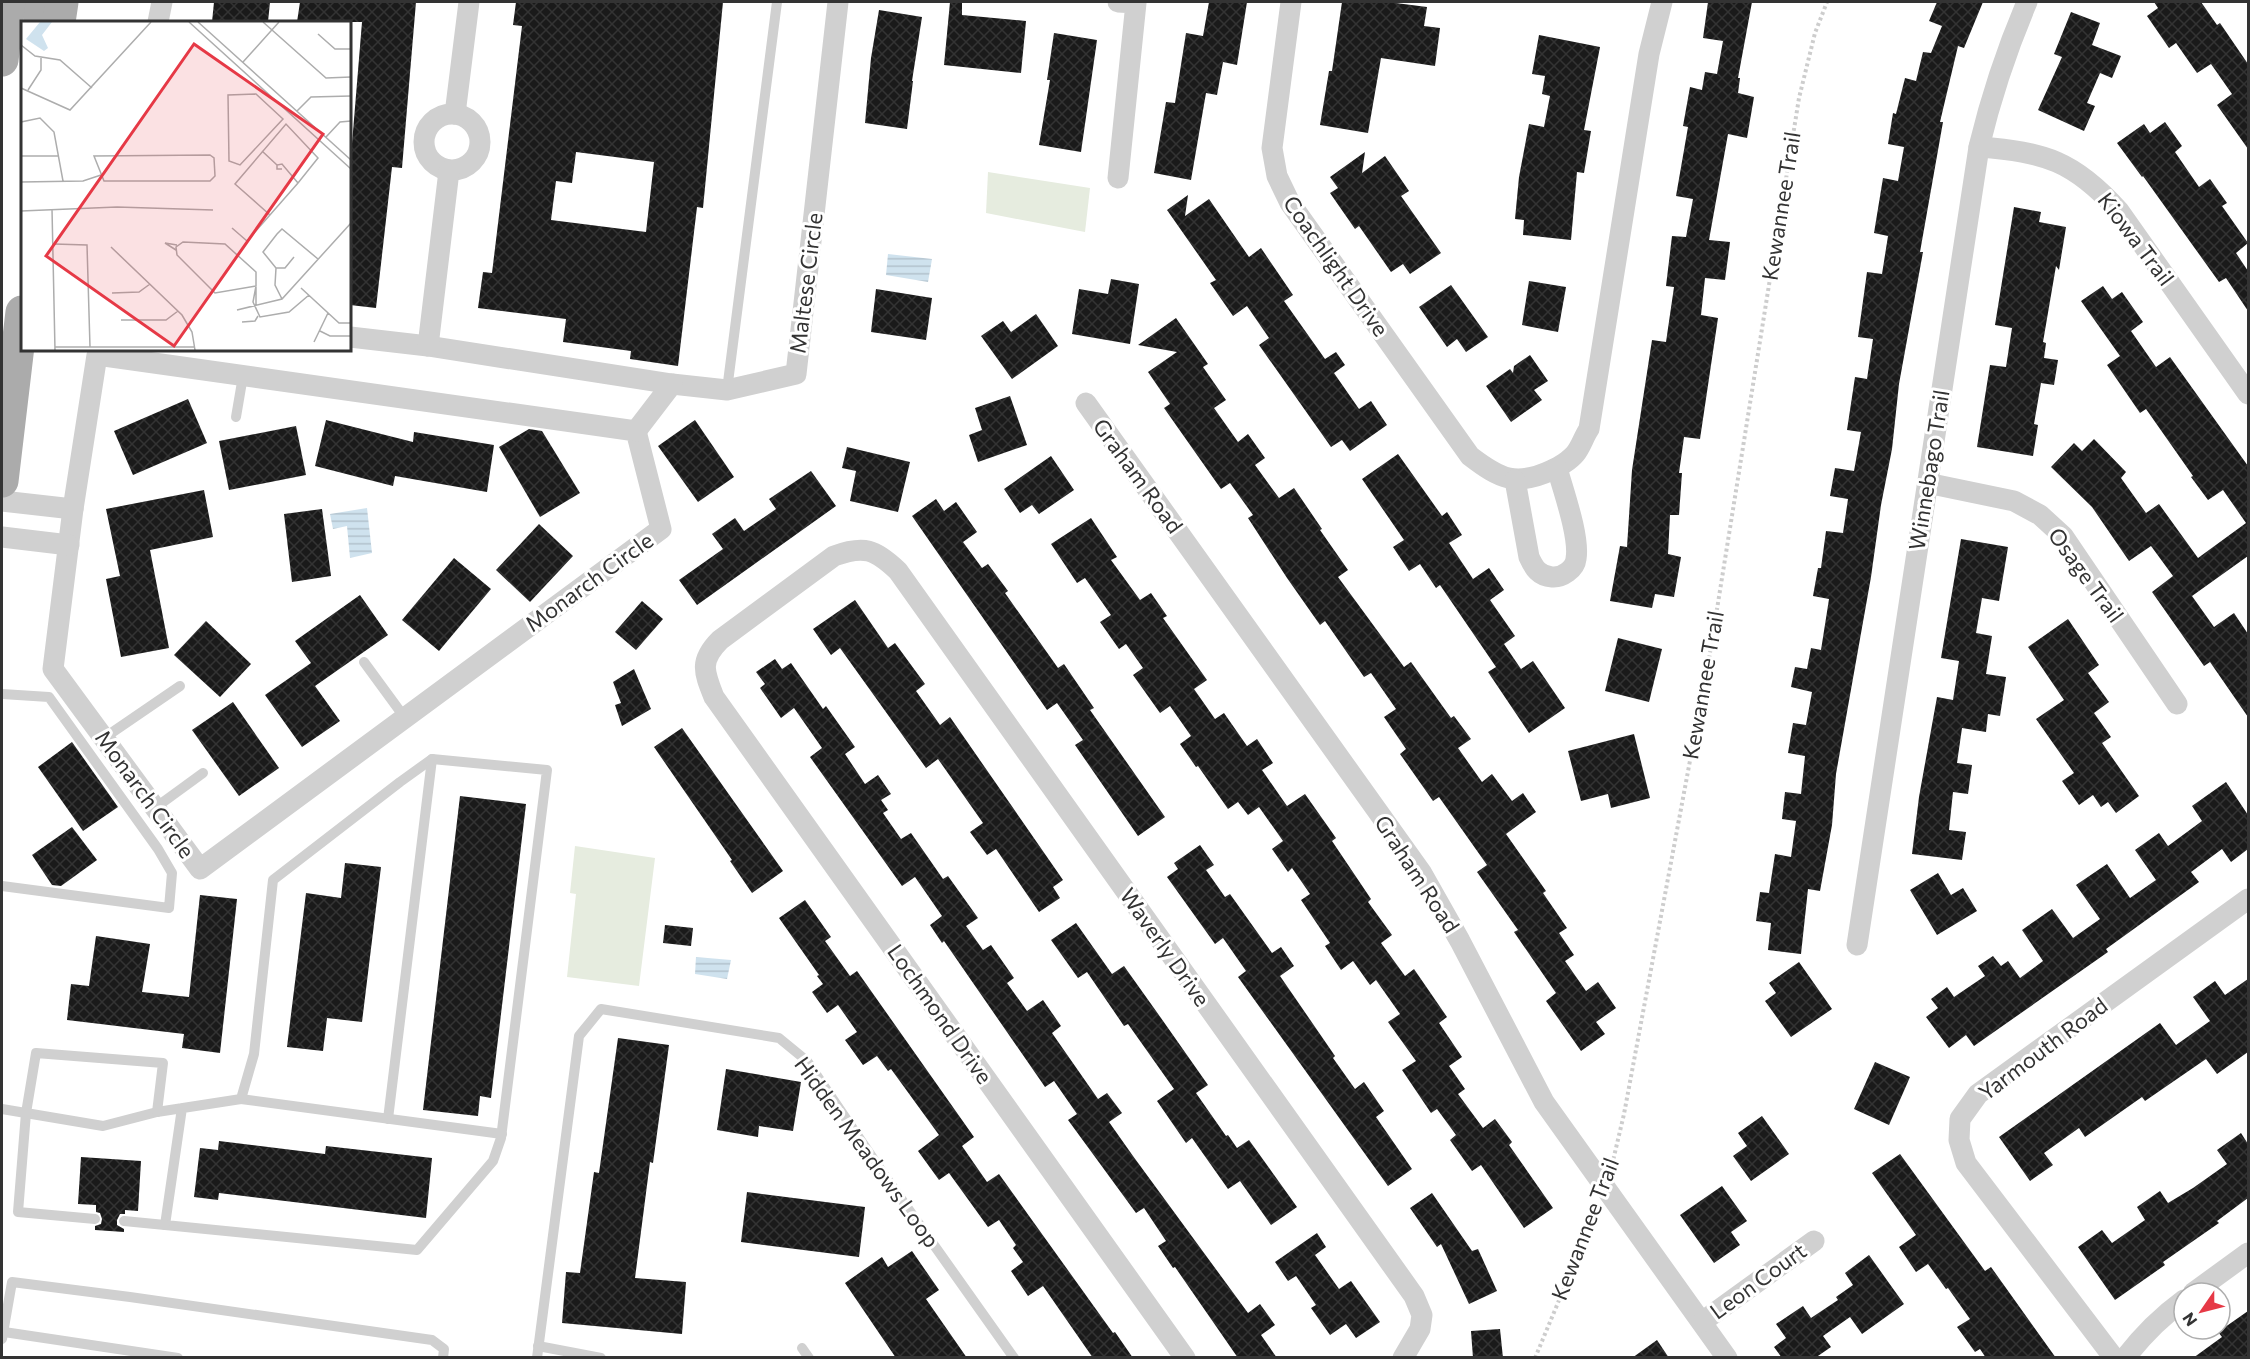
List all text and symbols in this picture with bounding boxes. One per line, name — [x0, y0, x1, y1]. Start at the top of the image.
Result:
inset map — [21, 21, 351, 351]
street label: Kewannee Trail — [1755, 130, 1806, 282]
street label: Kiowa Trail — [2093, 187, 2180, 291]
street label: Coachlight Drive — [1278, 190, 1395, 341]
street label: Maltese Circle — [783, 211, 828, 355]
street label: Winnebago Trail — [1902, 388, 1955, 552]
street label: Graham Road — [1088, 413, 1189, 538]
street label: Osage Trail — [2043, 522, 2130, 627]
street label: Monarch Circle — [519, 526, 658, 637]
street label: Kewannee Trail — [1676, 609, 1729, 761]
street label: Monarch Circle — [90, 724, 201, 863]
street label: Graham Road — [1369, 810, 1466, 938]
street label: Waverly Drive — [1115, 882, 1216, 1011]
street label: Lochmond Drive — [882, 939, 999, 1089]
street label: Yarmouth Road — [1973, 991, 2112, 1106]
street label: Hidden Meadows Loop — [789, 1051, 946, 1252]
street label: Kewannee Trail — [1545, 1154, 1624, 1304]
street label: Leon Court — [1704, 1237, 1811, 1325]
north arrow — [2172, 1281, 2232, 1341]
text: N — [2178, 1310, 2201, 1330]

